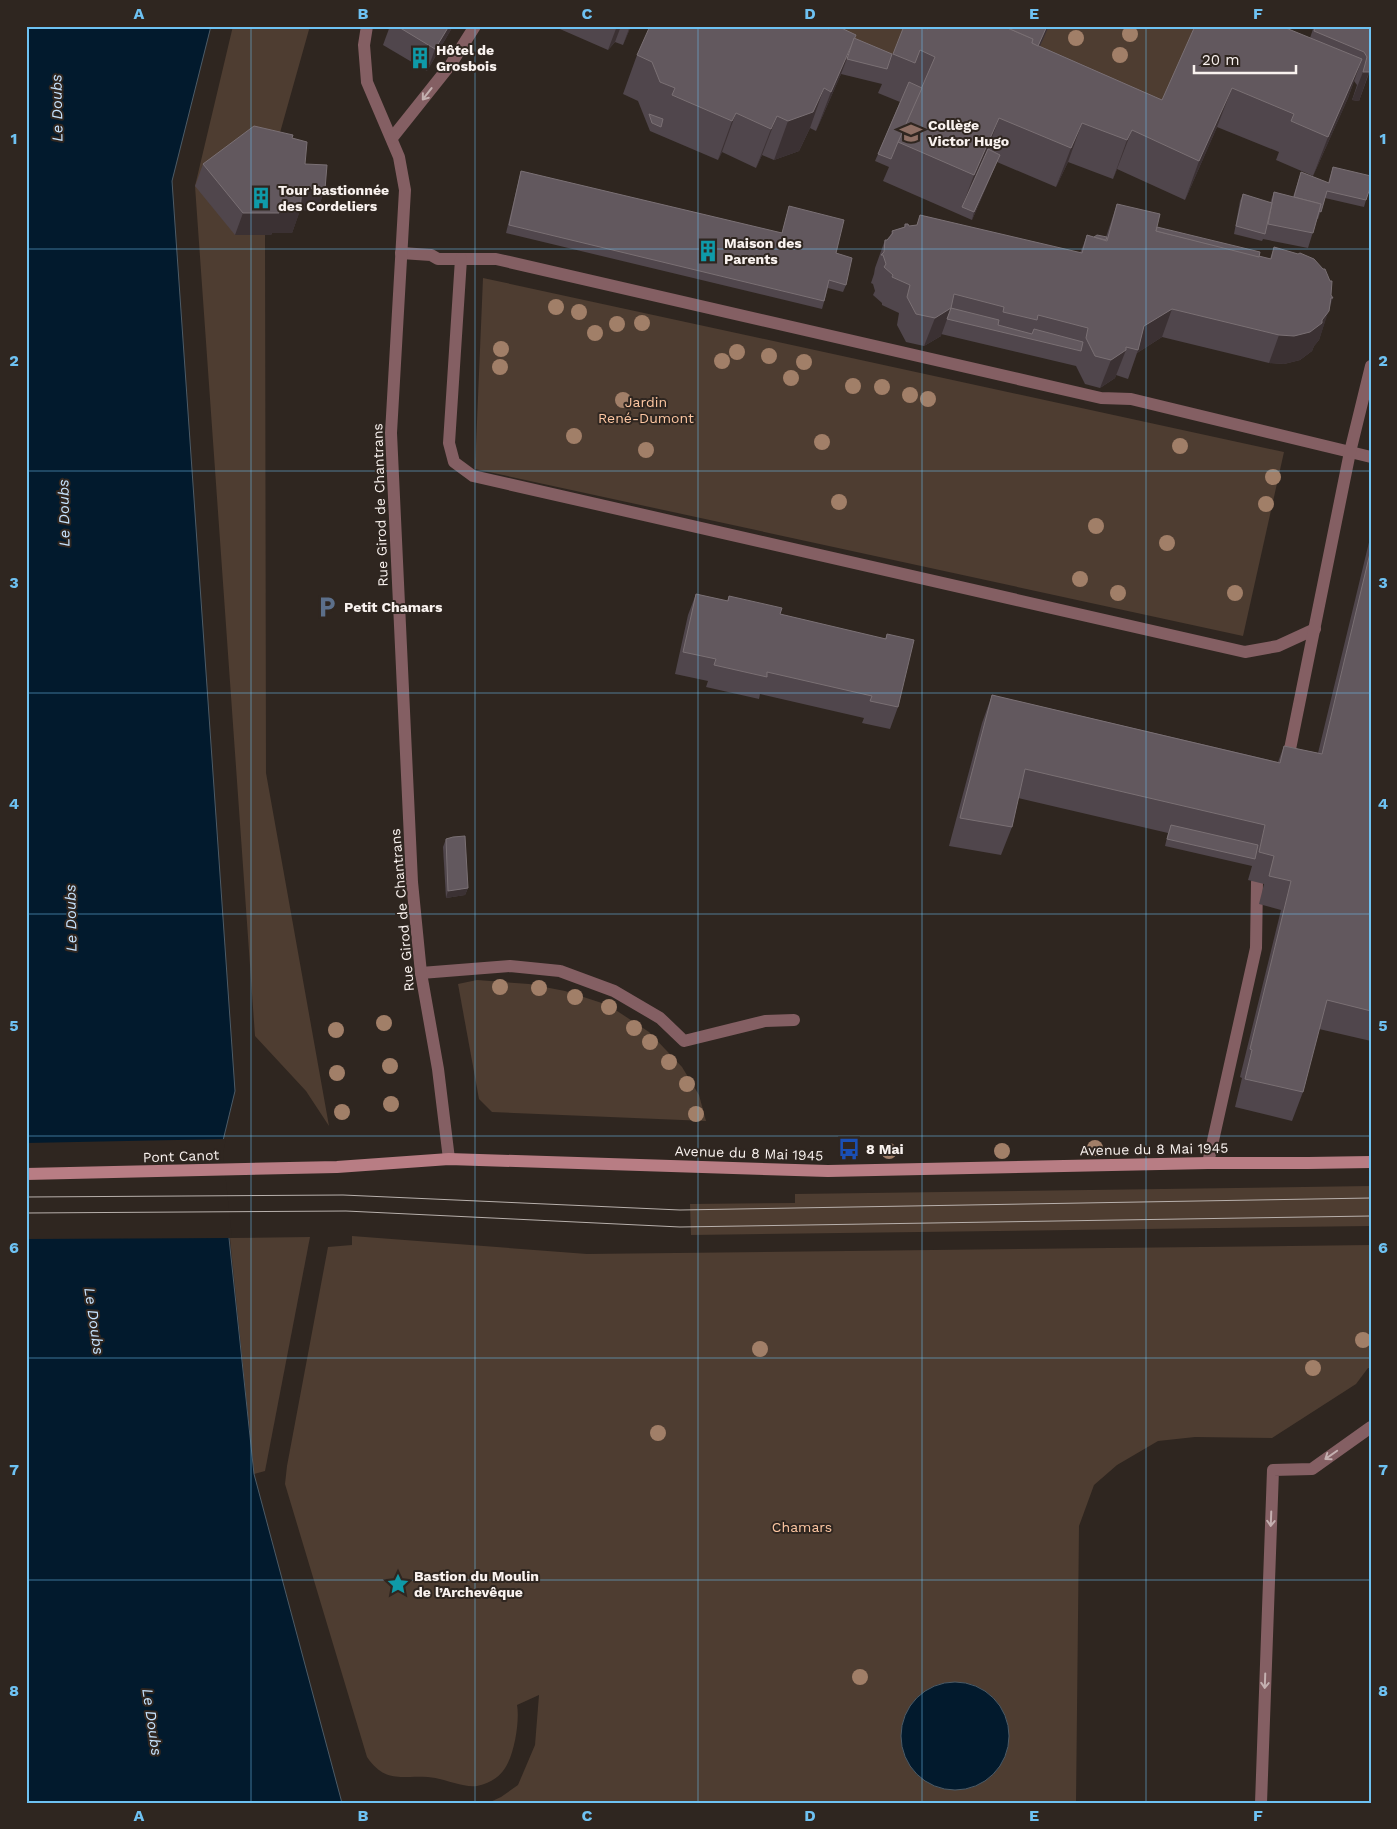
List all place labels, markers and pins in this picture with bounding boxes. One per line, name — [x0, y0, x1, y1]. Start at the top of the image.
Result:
place label: Hôtel de Grosbois — [436, 42, 497, 74]
building icon: Hôtel de Grosbois — [407, 45, 433, 71]
place label: Collège Victor Hugo — [928, 117, 1009, 149]
school or university icon: Collège Victor Hugo — [898, 120, 924, 146]
place label: Tour bastionnée des Cordeliers — [278, 182, 389, 214]
building icon: Tour bastionnée des Cordeliers — [248, 185, 274, 211]
place label: Maison des Parents — [724, 235, 802, 267]
building icon: Maison des Parents — [695, 238, 721, 264]
parking icon: Petit Chamars — [314, 594, 340, 620]
place label: Petit Chamars — [344, 599, 443, 615]
bus stop icon: 8 Mai — [836, 1136, 862, 1162]
place label: 8 Mai — [866, 1141, 904, 1157]
place label: Bastion du Moulin de l’Archevêque — [414, 1568, 539, 1600]
place icon: Bastion du Moulin de l’Archevêque — [385, 1571, 411, 1597]

